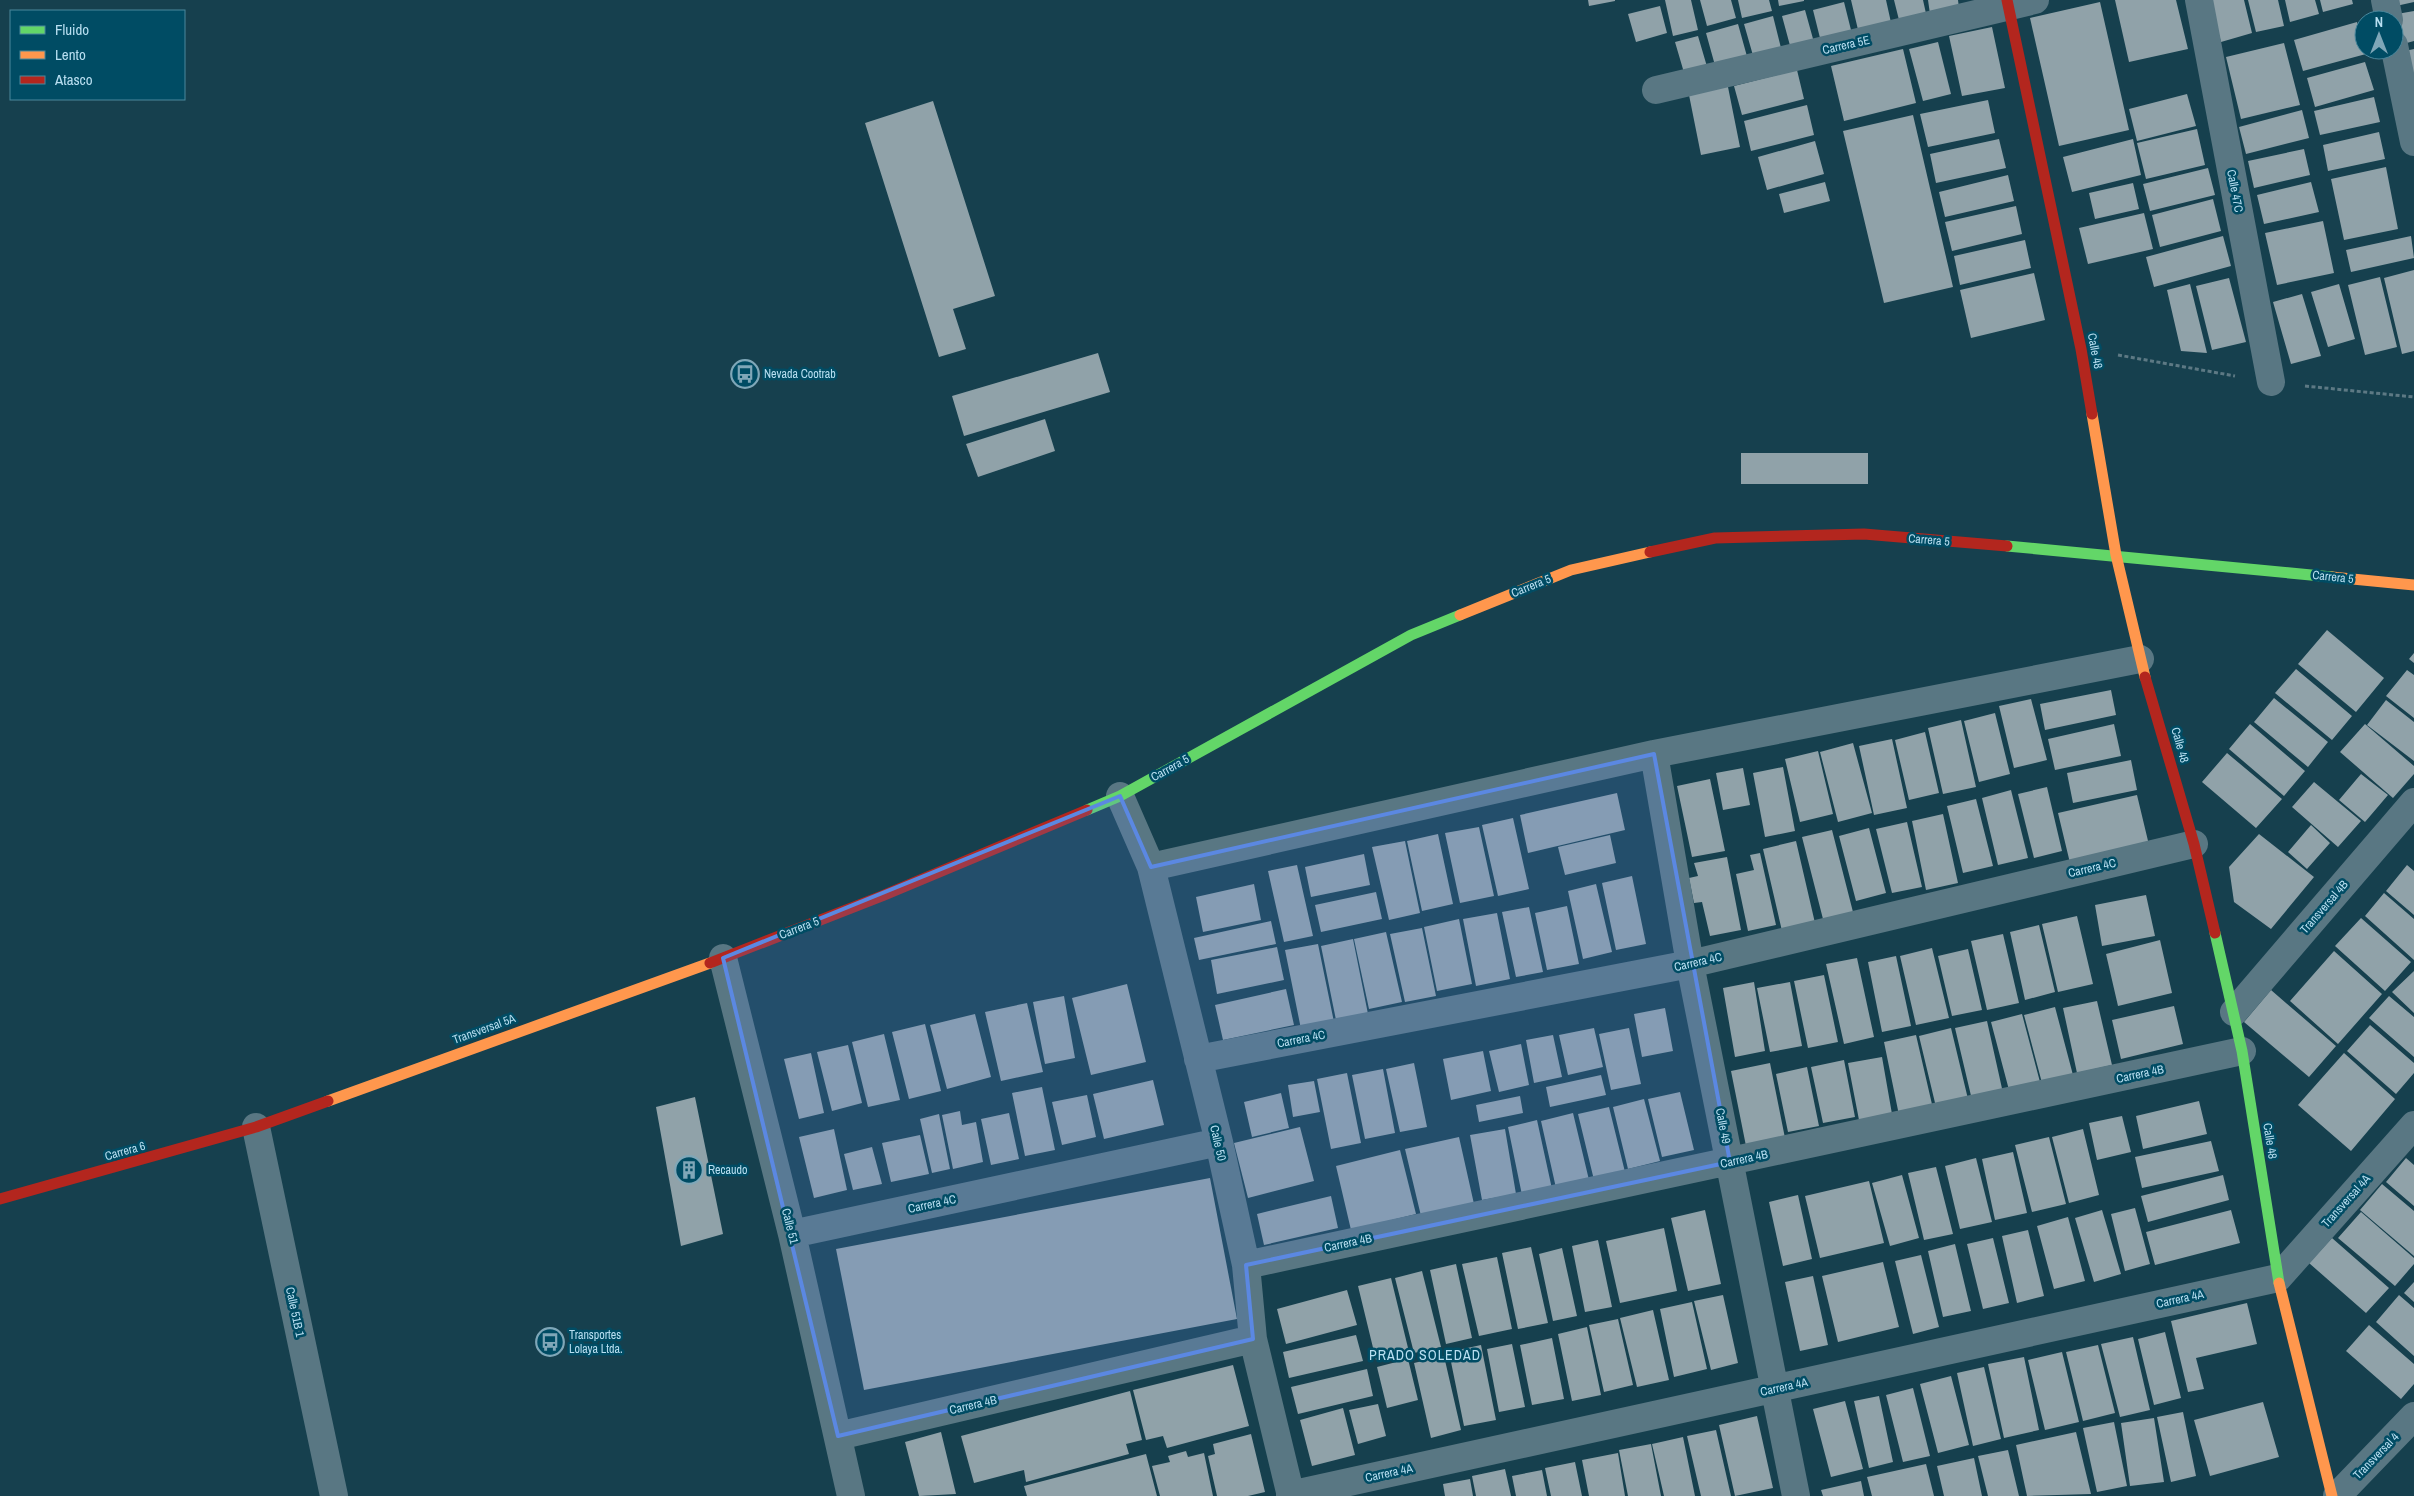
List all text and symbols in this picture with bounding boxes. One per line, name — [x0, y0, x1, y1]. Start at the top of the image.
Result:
legend — [10, 10, 185, 100]
north arrow — [2354, 10, 2404, 60]
text: N — [2375, 13, 2383, 31]
text: Fluido — [55, 19, 89, 40]
street label: Carrera 5E — [1821, 32, 1871, 58]
text: Lento — [55, 44, 86, 65]
text: Atasco — [54, 69, 93, 90]
street label: Calle 47C — [2223, 168, 2247, 214]
street label: Calle 48 — [2084, 332, 2106, 370]
bus stop icon: Nevada Cootrab — [730, 359, 760, 389]
place label: Nevada Cootrab — [764, 366, 836, 382]
street label: Carrera 5 — [1908, 530, 1951, 550]
street label: Carrera 5 — [2311, 567, 2355, 587]
street label: Carrera 5 — [1509, 571, 1554, 601]
street label: Calle 48 — [2167, 725, 2193, 765]
street label: Carrera 5 — [1148, 751, 1193, 785]
street label: Carrera 4C — [2066, 855, 2118, 881]
street label: Transversal 4B — [2296, 877, 2352, 937]
street label: Carrera 5 — [777, 913, 822, 943]
street label: Carrera 4C — [1672, 949, 1724, 975]
street label: Transversal 5A — [450, 1010, 518, 1048]
street label: Carrera 4C — [1276, 1027, 1326, 1051]
street label: Carrera 4B — [2115, 1061, 2166, 1087]
street label: Calle 49 — [1712, 1107, 1734, 1145]
street label: Calle 48 — [2259, 1122, 2281, 1160]
street label: Calle 50 — [1206, 1124, 1230, 1162]
street label: Carrera 6 — [103, 1138, 147, 1164]
street label: Carrera 4B — [1719, 1146, 1770, 1172]
building icon: Recaudo — [674, 1155, 704, 1185]
place label: Recaudo — [708, 1162, 747, 1178]
street label: Transversal 4A — [2318, 1171, 2374, 1231]
street label: Carrera 4C — [907, 1191, 957, 1217]
street label: Calle 51 — [778, 1207, 802, 1246]
street label: Carrera 4B — [1323, 1230, 1374, 1256]
street label: Calle 51B 1 — [282, 1285, 308, 1339]
street label: Carrera 4A — [2155, 1286, 2206, 1312]
bus stop icon: Transportes Lolaya Ltda. — [535, 1327, 565, 1357]
place label: Transportes Lolaya Ltda. — [569, 1327, 623, 1357]
district label: PRADO SOLEDAD — [1369, 1346, 1481, 1364]
street label: Carrera 4A — [1759, 1374, 1810, 1400]
street label: Carrera 4B — [948, 1392, 999, 1418]
street label: Transversal 4 — [2350, 1429, 2403, 1483]
street label: Carrera 4A — [1364, 1460, 1415, 1486]

